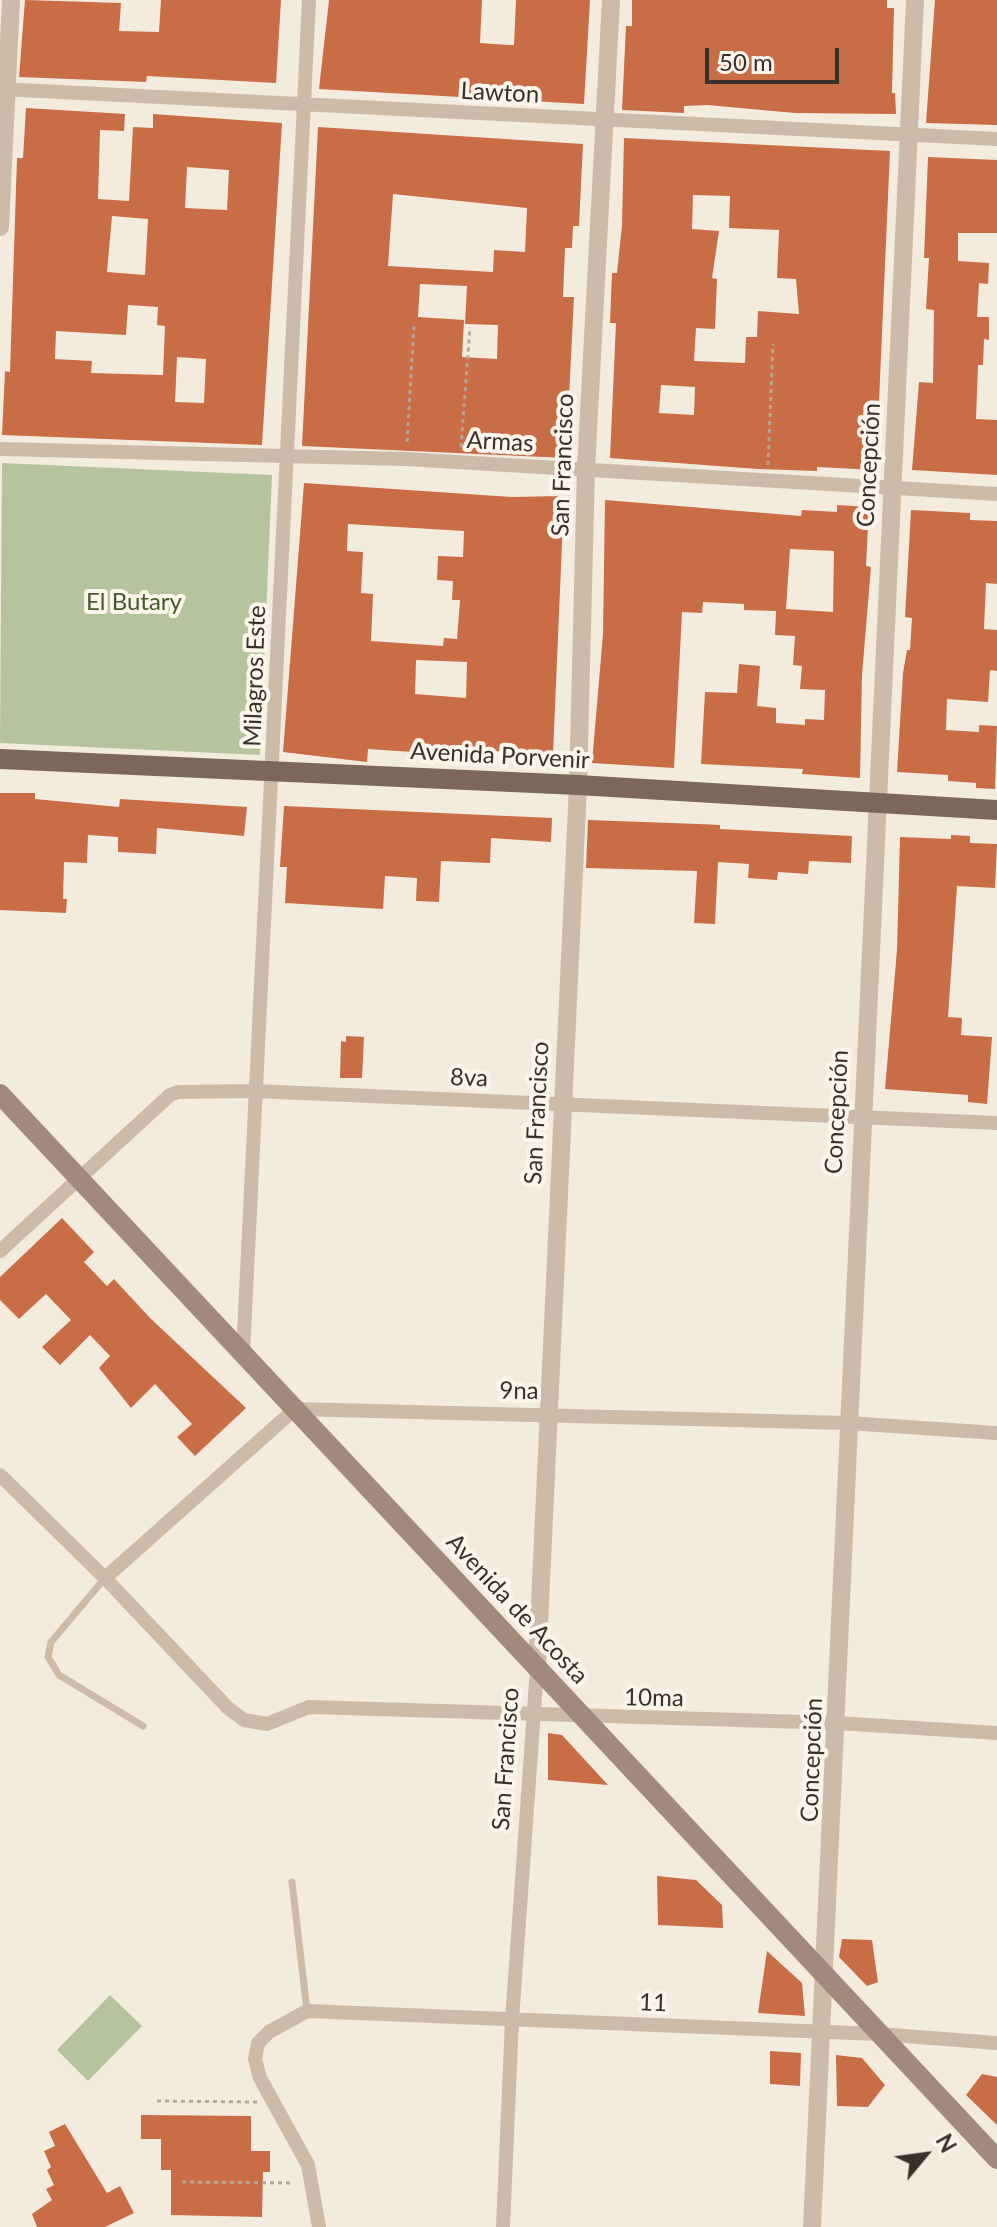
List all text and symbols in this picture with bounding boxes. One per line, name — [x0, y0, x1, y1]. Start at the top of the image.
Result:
scale bar — [709, 32, 843, 82]
text: 50 m — [719, 47, 773, 76]
street label: Lawton — [460, 77, 540, 109]
street label: San Francisco — [546, 393, 580, 537]
street label: Concepción — [851, 402, 887, 528]
street label: Armas — [466, 426, 534, 458]
park label: El Butary — [86, 588, 182, 616]
street label: Milagros Este — [238, 605, 272, 747]
street label: Avenida Porvenir — [410, 737, 590, 775]
street label: San Francisco — [519, 1041, 555, 1185]
street label: Concepción — [819, 1049, 855, 1175]
street label: 8va — [450, 1063, 488, 1093]
street label: 9na — [499, 1376, 539, 1406]
street label: Avenida de Acosta — [440, 1528, 594, 1690]
street label: 10ma — [624, 1683, 684, 1713]
street label: San Francisco — [487, 1687, 525, 1831]
street label: Concepción — [795, 1697, 829, 1823]
street label: 11 — [639, 1988, 667, 2018]
north arrow — [885, 2115, 965, 2195]
text: N — [931, 2129, 962, 2157]

